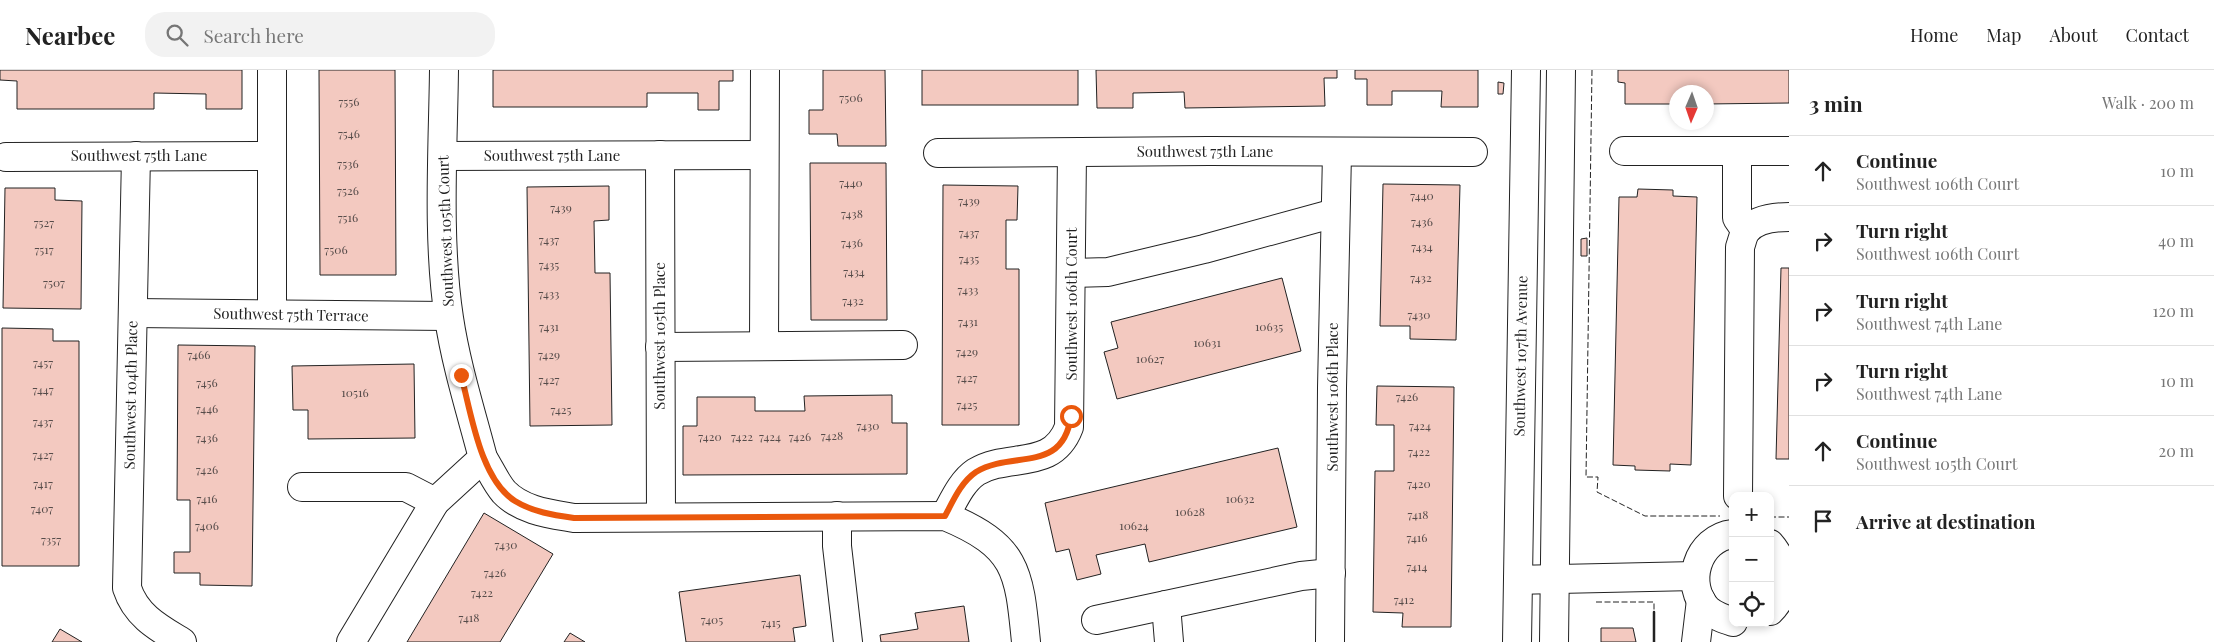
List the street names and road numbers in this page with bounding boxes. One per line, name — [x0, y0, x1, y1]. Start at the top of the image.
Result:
street label: Southwest 75th Lane — [1137, 141, 1273, 161]
street label: Southwest 75th Lane — [71, 145, 207, 165]
street label: Southwest 75th Lane — [484, 145, 620, 165]
street label: Southwest 105th Court — [432, 154, 458, 307]
street label: Southwest 106th Court — [1061, 227, 1081, 380]
street label: Southwest 105th Place — [649, 262, 669, 410]
street label: Southwest 107th Avenue — [1509, 275, 1531, 437]
street label: Southwest 75th Terrace — [213, 303, 369, 325]
street label: Southwest 104th Place — [119, 320, 141, 469]
street label: Southwest 106th Place — [1322, 323, 1342, 471]

